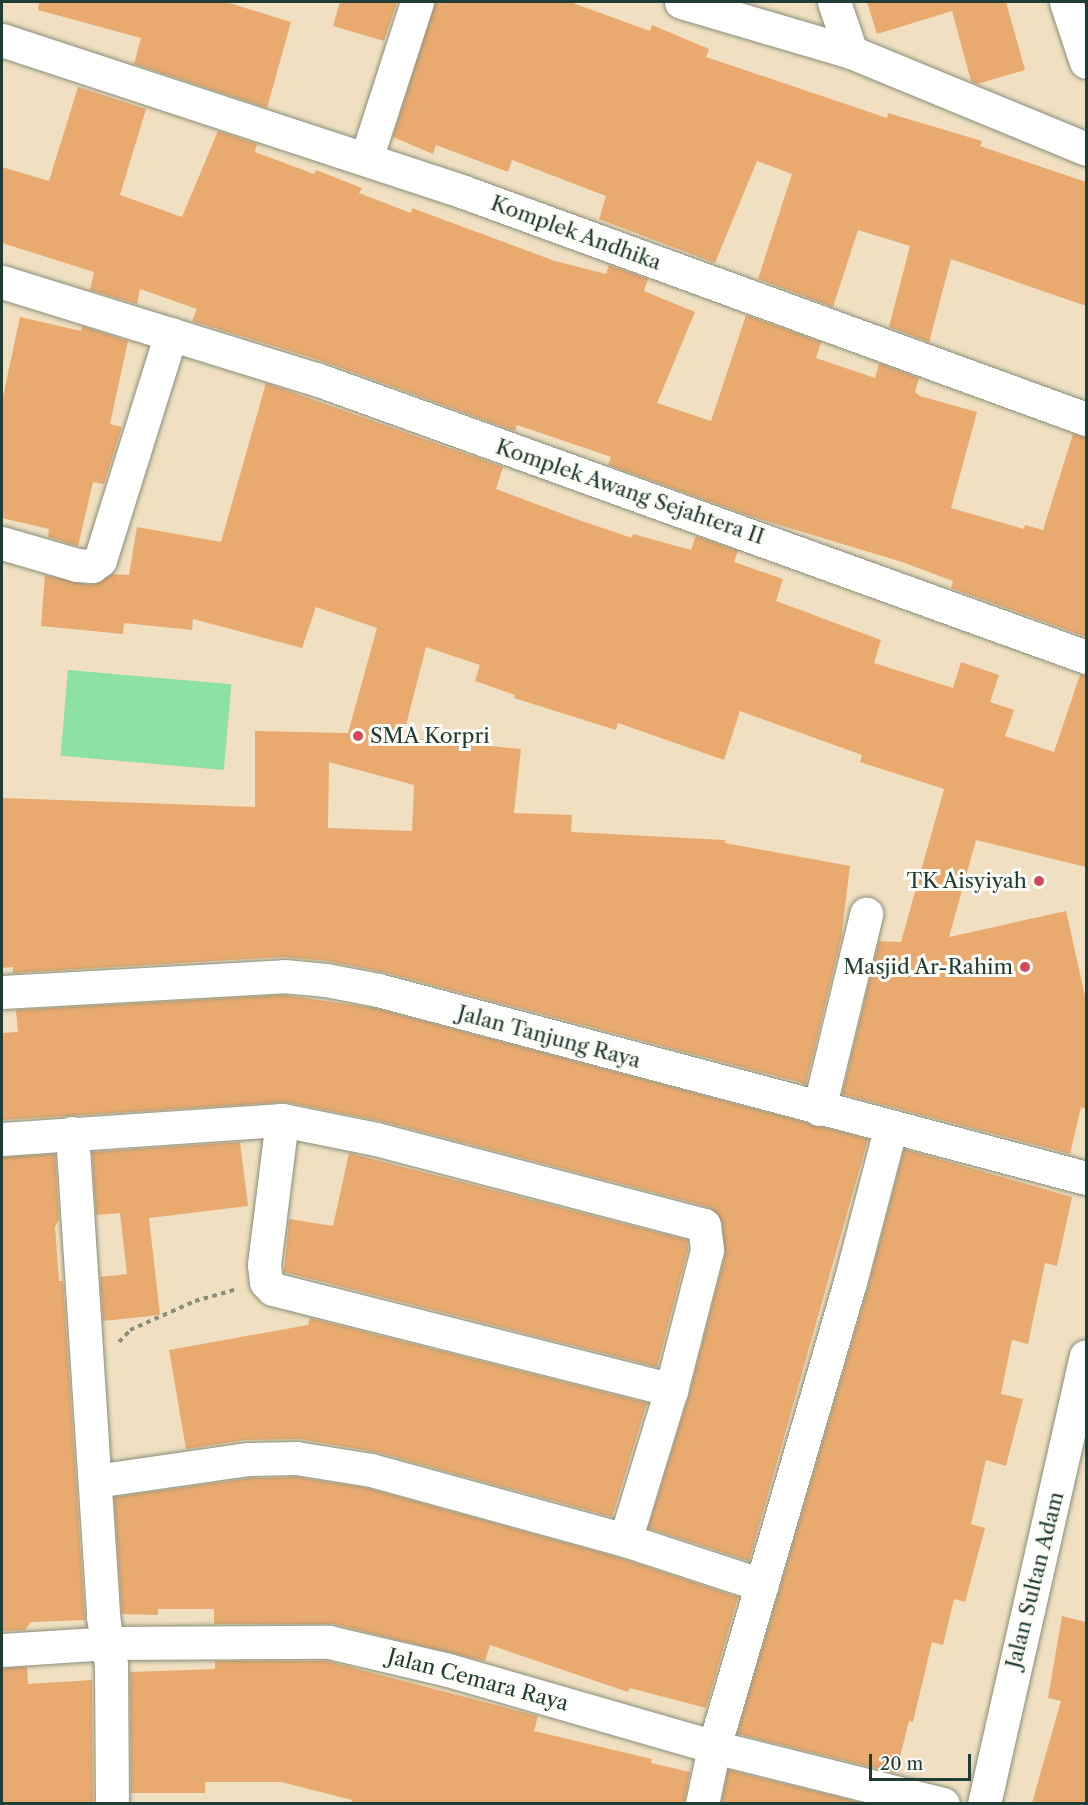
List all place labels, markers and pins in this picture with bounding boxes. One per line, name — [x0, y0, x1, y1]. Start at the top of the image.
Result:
place label: SMA Korpri — [370, 723, 490, 749]
marker: SMA Korpri — [351, 729, 365, 743]
place label: TK Aisyiyah — [905, 868, 1027, 894]
marker: TK Aisyiyah — [1032, 874, 1046, 888]
place label: Masjid Ar-Rahim — [842, 954, 1013, 980]
marker: Masjid Ar-Rahim — [1018, 960, 1032, 974]

